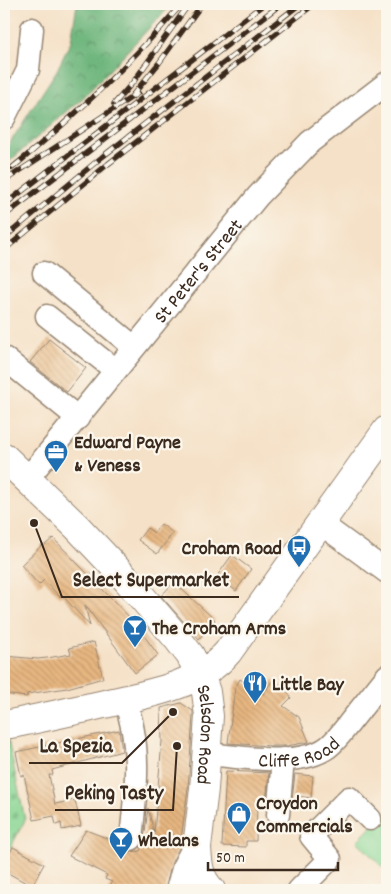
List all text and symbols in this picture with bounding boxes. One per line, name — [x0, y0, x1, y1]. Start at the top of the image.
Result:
street label: St Peter's Street — [148, 214, 251, 331]
place label: Edward Payne & Veness — [74, 430, 181, 481]
office icon: Edward Payne & Veness — [43, 439, 69, 473]
bus stop icon: Croham Road — [286, 534, 312, 568]
place label: Croham Road — [182, 536, 282, 564]
callout: Select Supermarket — [62, 561, 239, 597]
text: Select Supermarket — [73, 567, 229, 597]
bar icon: The Croham Arms — [122, 614, 148, 648]
place label: The Croham Arms — [152, 616, 286, 644]
restaurant icon: Little Bay — [242, 670, 268, 704]
place label: Little Bay — [272, 672, 345, 700]
street label: Selsdon Road — [187, 681, 220, 785]
callout: La Spezia — [29, 727, 122, 763]
street label: Cliffe Road — [258, 732, 348, 777]
text: La Spezia — [39, 733, 114, 763]
callout: Peking Tasty — [55, 774, 173, 810]
text: Peking Tasty — [65, 780, 165, 810]
place label: Croydon Commercials — [256, 791, 353, 842]
shop icon: Croydon Commercials — [226, 801, 252, 835]
bar icon: Whelans — [108, 826, 134, 860]
place label: Whelans — [138, 828, 199, 856]
scale bar — [208, 839, 338, 871]
text: 50 m — [216, 848, 245, 870]

